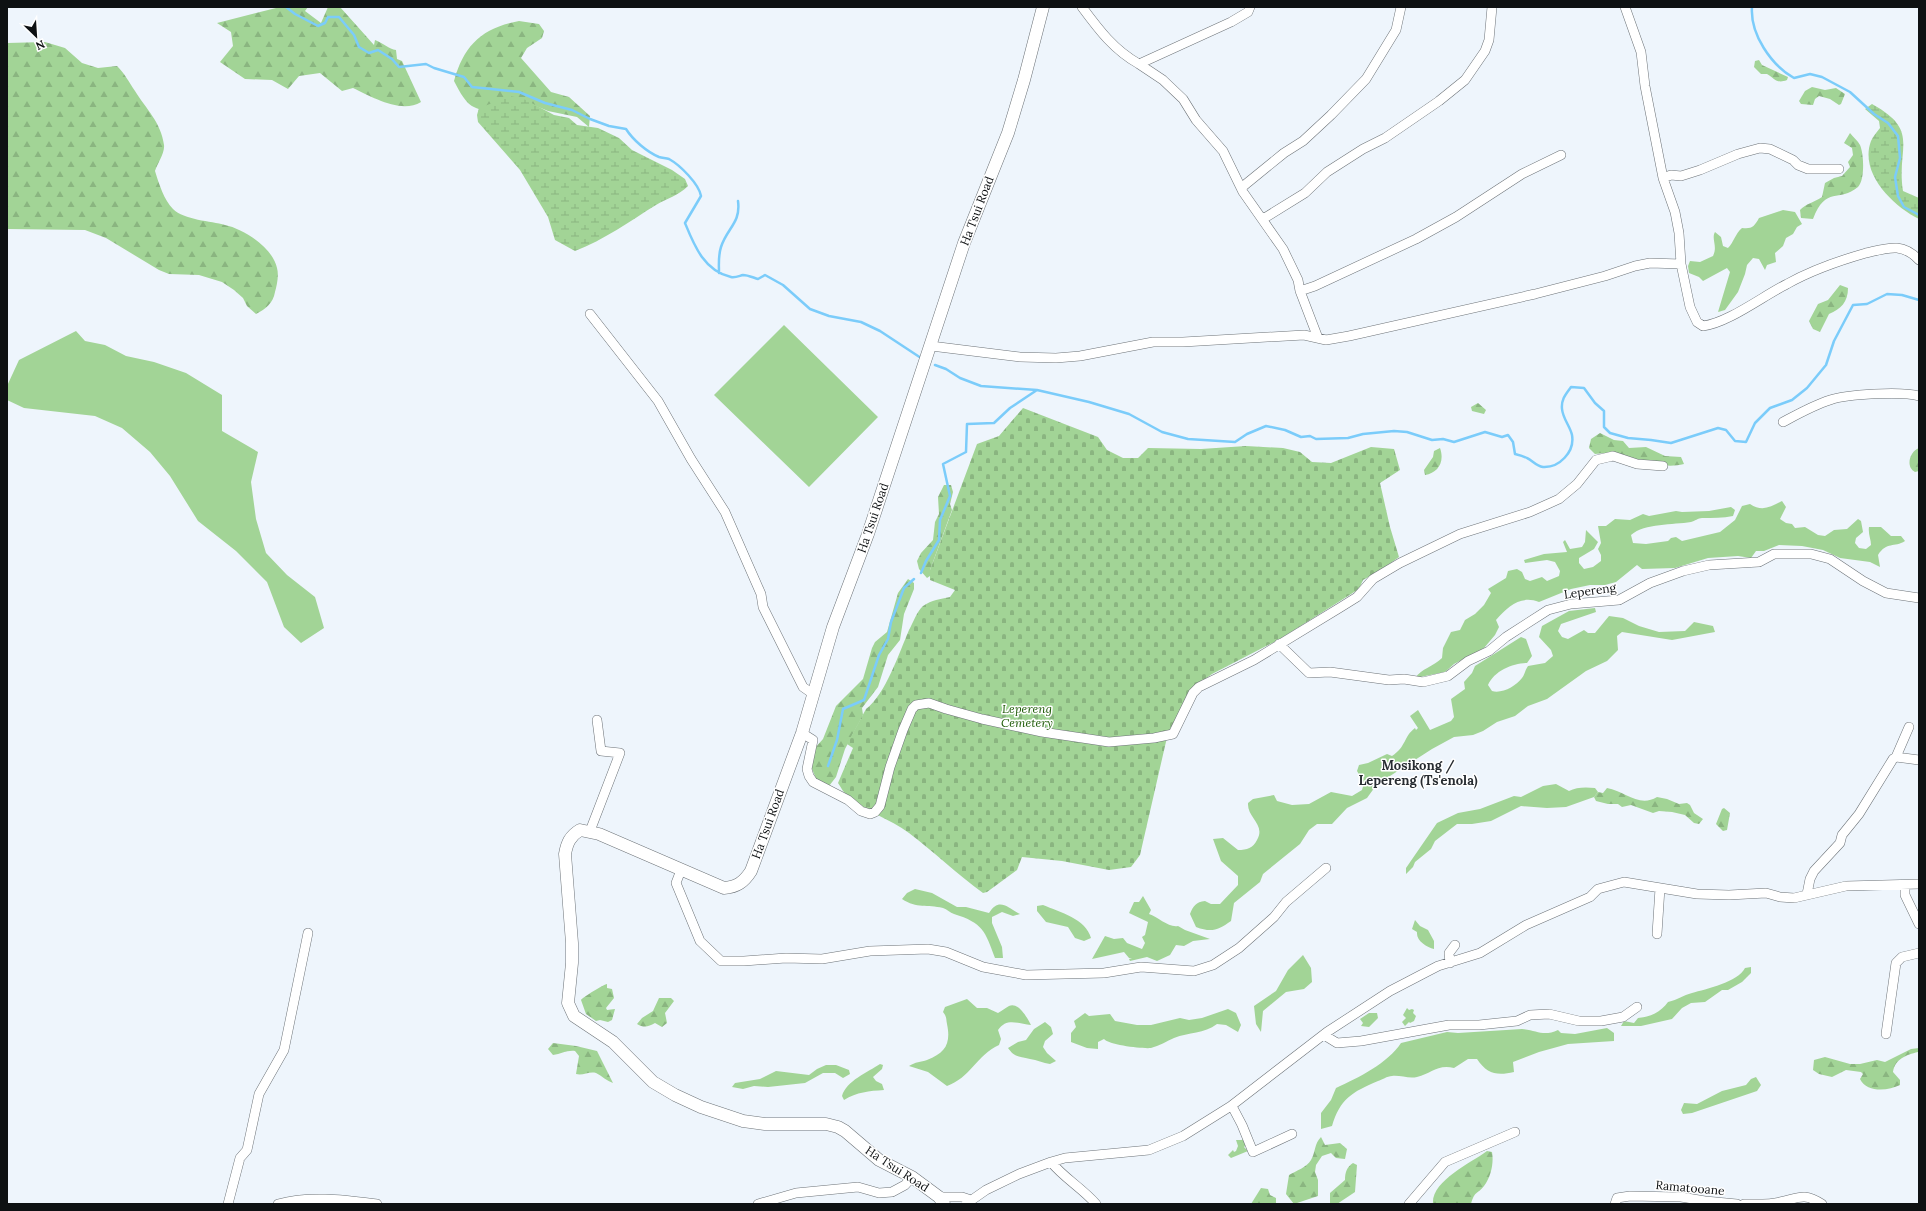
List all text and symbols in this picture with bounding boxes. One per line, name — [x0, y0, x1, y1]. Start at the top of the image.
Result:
north arrow — [16, 16, 56, 56]
text: N — [33, 37, 47, 53]
street label: Ha Tsui Road — [956, 174, 997, 248]
street label: Ha Tsui Road — [854, 481, 892, 555]
street label: Lepereng — [1563, 579, 1617, 602]
park label: Lepereng Cemetery — [1001, 701, 1053, 730]
district label: Mosikong / Lepereng (Ts'enola) — [1358, 757, 1478, 789]
street label: Ha Tsui Road — [748, 787, 787, 861]
street label: Ha Tsui Road — [863, 1142, 932, 1195]
street label: Ramatooane — [1655, 1177, 1726, 1198]

